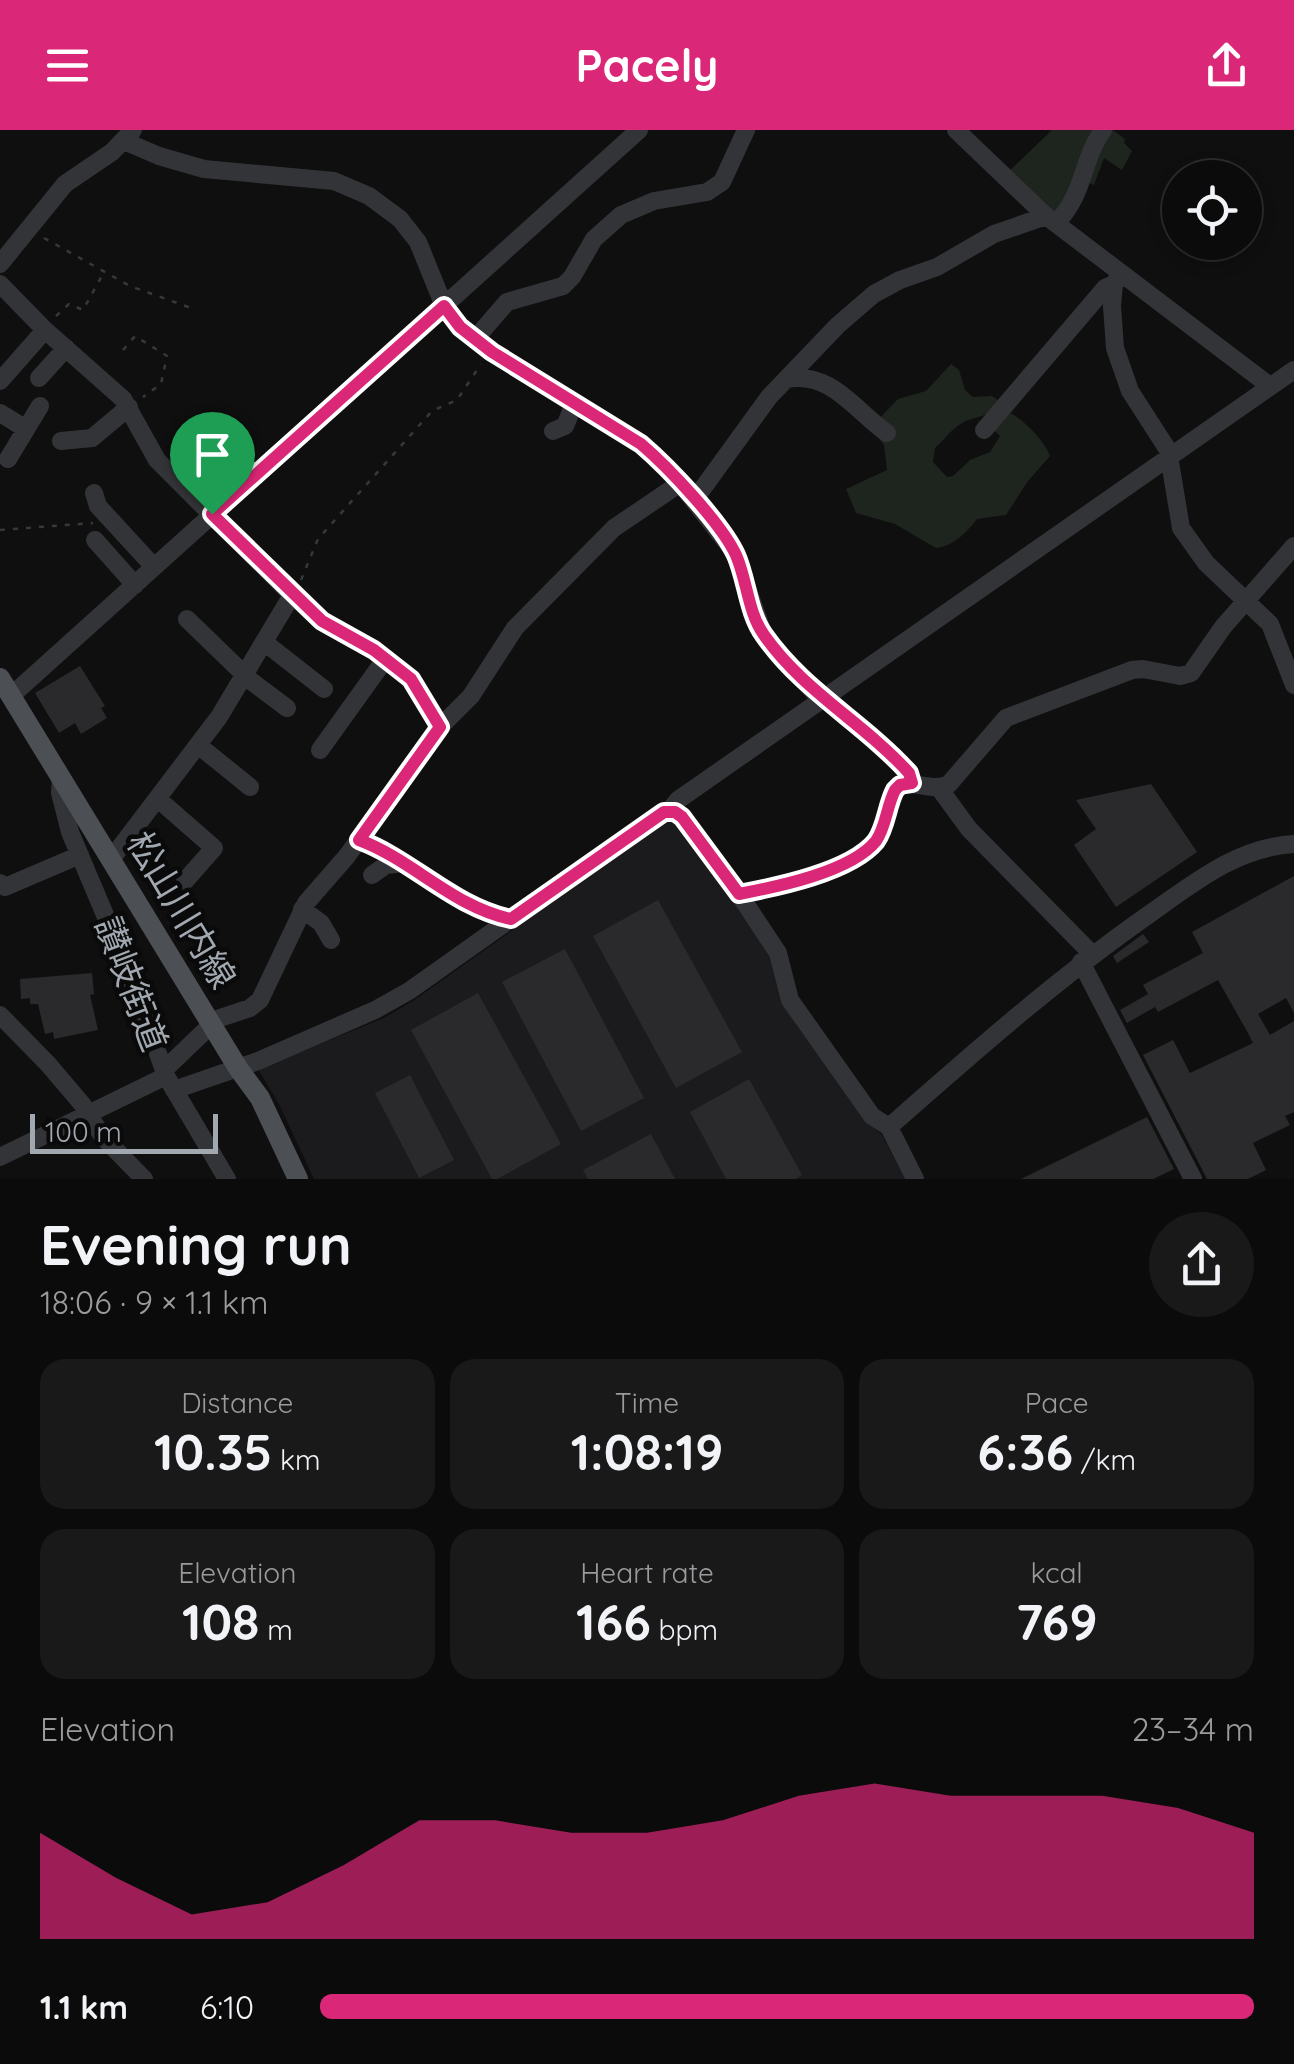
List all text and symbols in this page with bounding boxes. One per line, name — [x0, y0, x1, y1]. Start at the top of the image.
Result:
text: Pacely — [575, 37, 719, 93]
icon: menu — [40, 38, 95, 93]
icon: share — [1199, 38, 1254, 93]
map controls — [1162, 160, 1262, 260]
button: locate — [1162, 160, 1262, 260]
pin — [170, 412, 255, 515]
icon: arrive — [185, 427, 240, 482]
street label: 松山川内線 — [118, 823, 246, 996]
street label: 讃岐街道 — [86, 910, 178, 1057]
scale bar — [30, 1109, 218, 1154]
text: 100 m — [45, 1114, 122, 1149]
text: Evening run — [40, 1210, 352, 1279]
button: share — [1149, 1212, 1254, 1317]
text: 18:06 · 9 × 1.1 km — [40, 1282, 268, 1322]
text: Distance — [181, 1385, 293, 1420]
text: Time — [615, 1385, 679, 1420]
text: Pace — [1025, 1385, 1089, 1420]
text: 10.35 — [154, 1420, 272, 1483]
text: 1:08:19 — [571, 1420, 723, 1483]
text: 6:36 — [977, 1420, 1073, 1483]
text: km — [272, 1442, 321, 1477]
text: /km — [1073, 1442, 1136, 1477]
text: Elevation — [178, 1555, 296, 1590]
text: Heart rate — [580, 1555, 714, 1590]
text: kcal — [1031, 1555, 1083, 1590]
text: 108 — [182, 1590, 260, 1653]
text: 166 — [576, 1590, 651, 1653]
text: 769 — [1016, 1590, 1098, 1653]
text: m — [260, 1612, 293, 1647]
text: bpm — [651, 1612, 718, 1647]
text: Elevation — [40, 1709, 175, 1749]
text: 23–34 m — [1132, 1709, 1254, 1749]
text: 1.1 km — [40, 1987, 128, 2027]
text: 6:10 — [200, 1987, 254, 2027]

